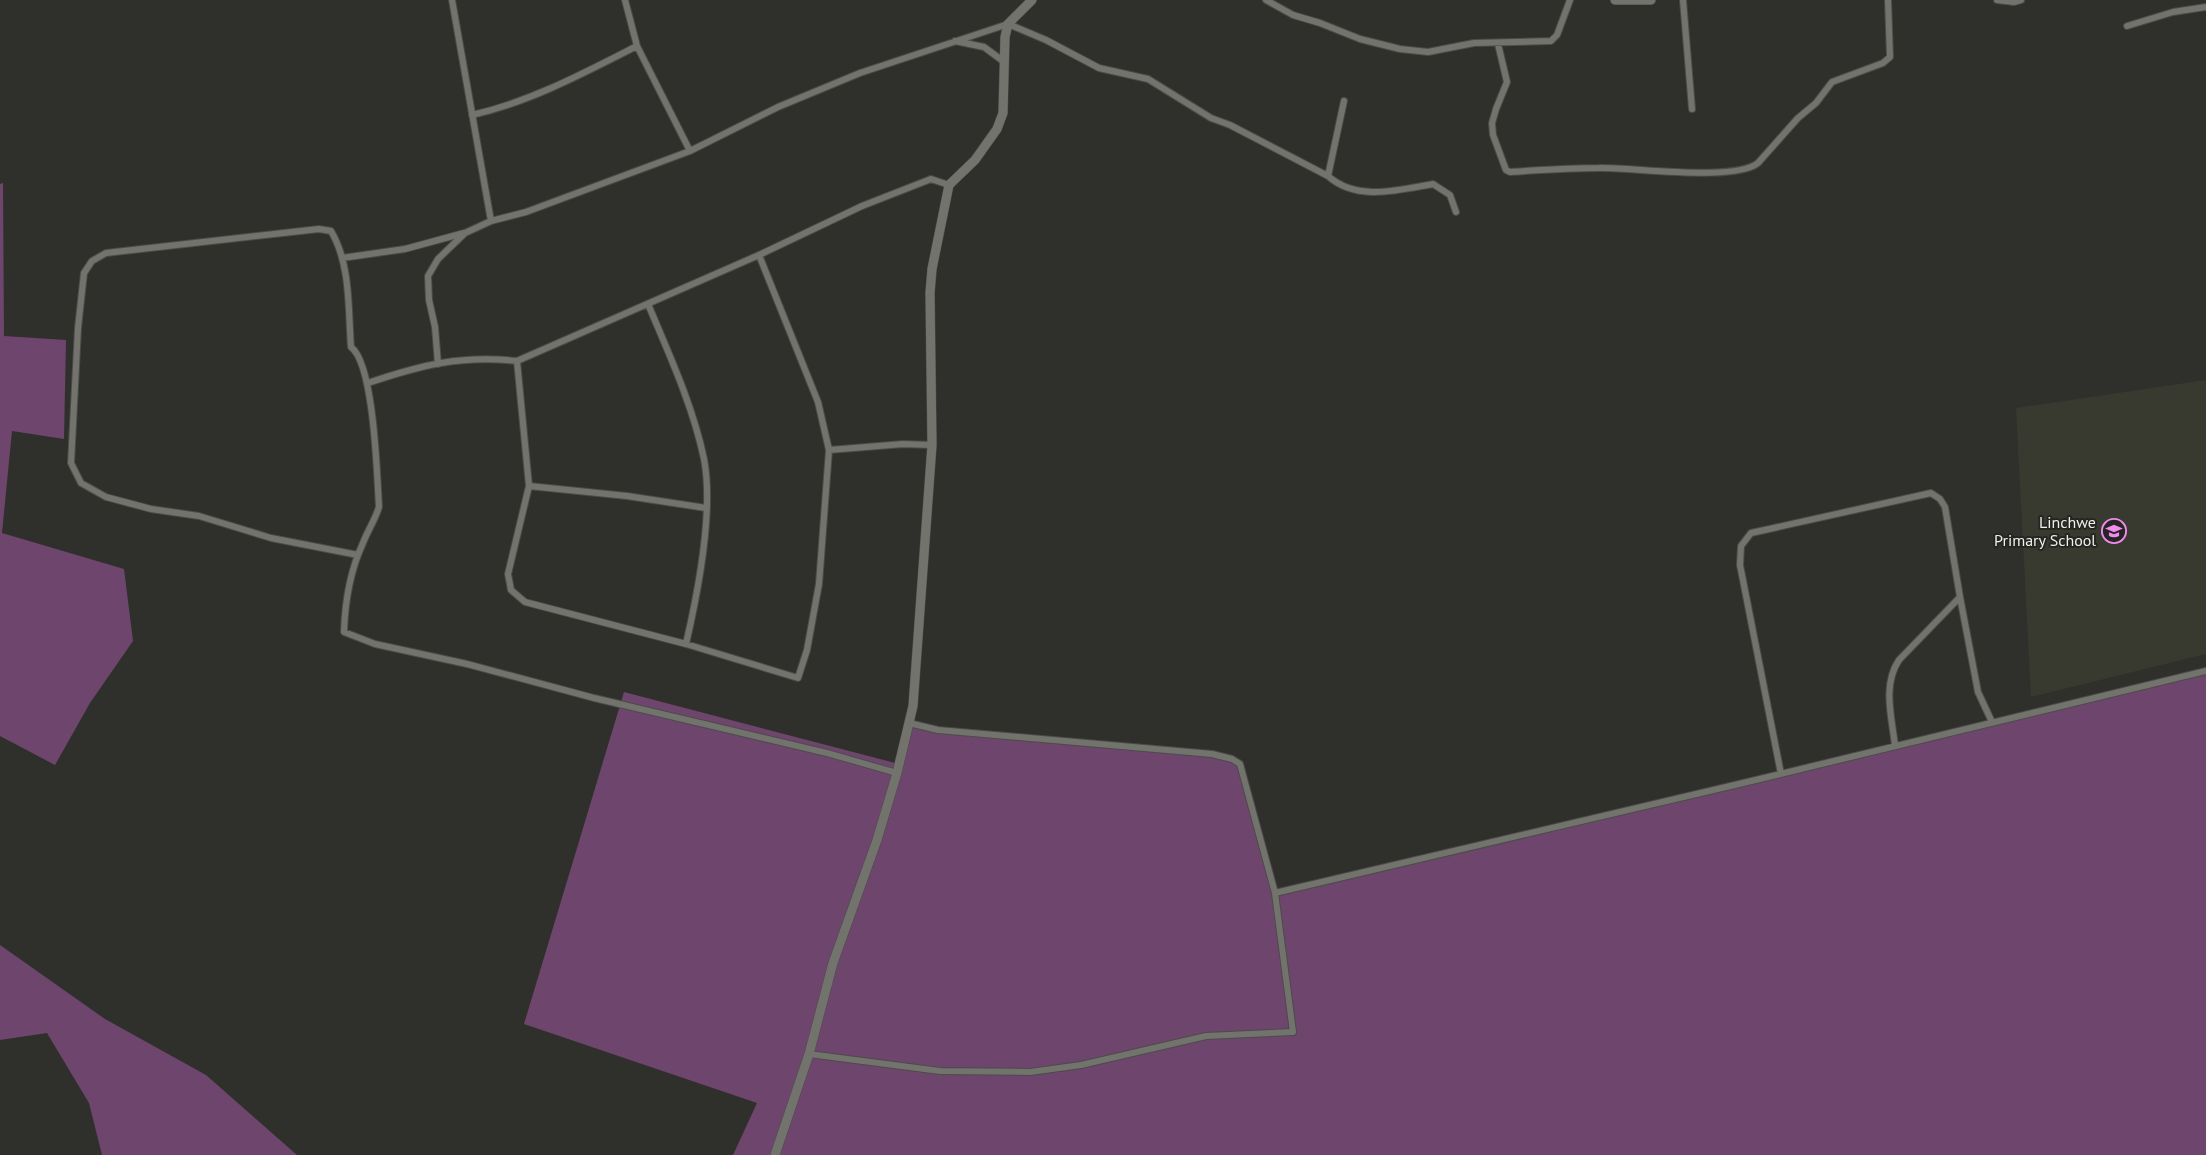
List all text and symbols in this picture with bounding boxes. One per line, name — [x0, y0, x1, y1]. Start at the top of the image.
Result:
place label: Linchwe Primary School — [1994, 512, 2096, 550]
school or university icon: Linchwe Primary School — [2101, 518, 2127, 544]

